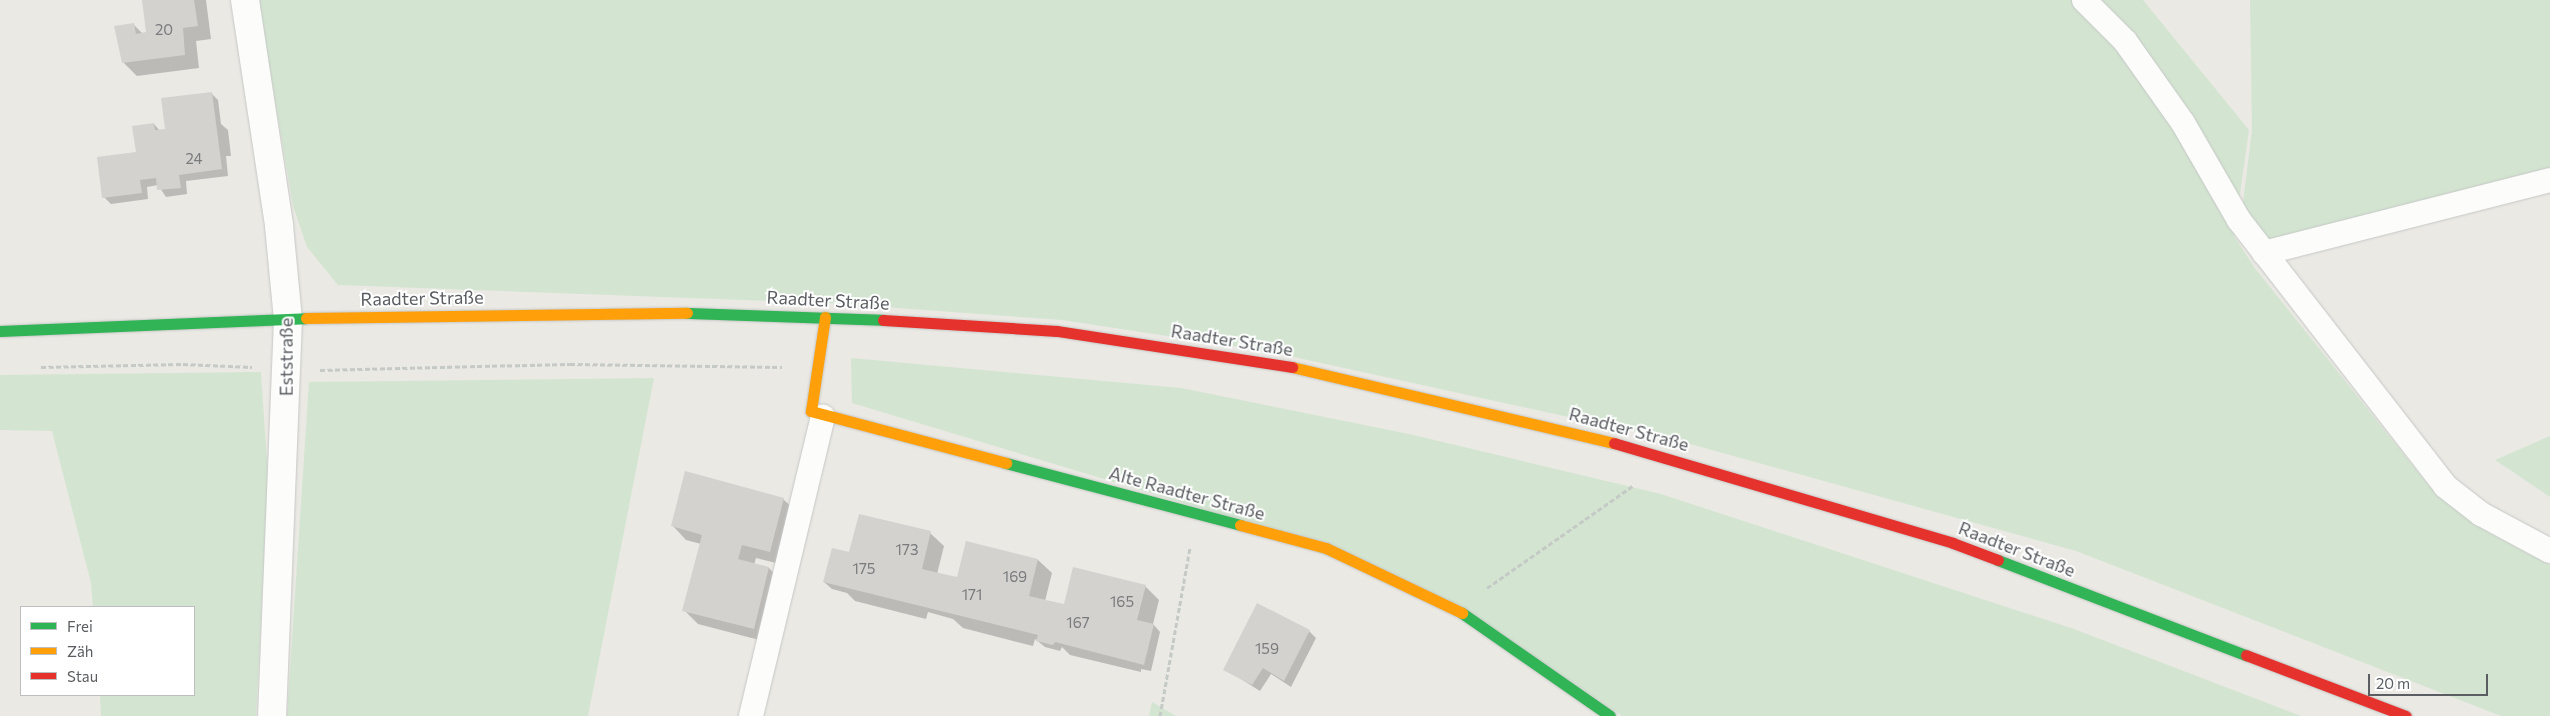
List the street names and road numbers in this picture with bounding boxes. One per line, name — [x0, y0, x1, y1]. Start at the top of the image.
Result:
street label: Raadter Straße — [360, 286, 484, 310]
street label: Raadter Straße — [766, 286, 890, 314]
street label: Eststraße — [275, 318, 297, 396]
street label: Raadter Straße — [1169, 320, 1295, 360]
street label: Raadter Straße — [1567, 403, 1691, 455]
street label: Alte Raadter Straße — [1107, 462, 1267, 524]
street label: Raadter Straße — [1956, 517, 2078, 581]

